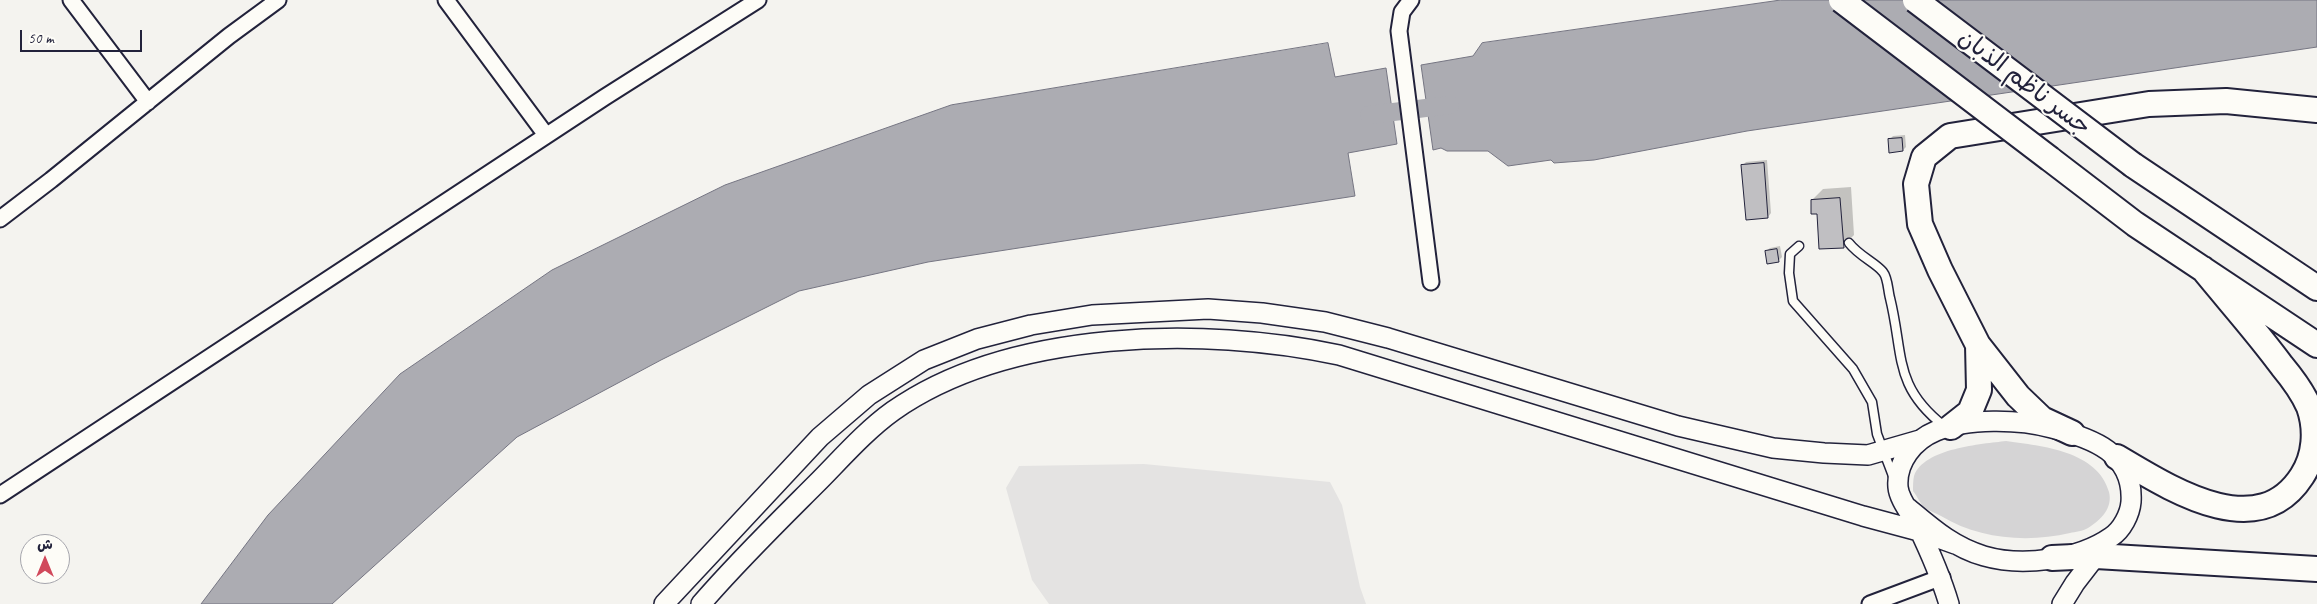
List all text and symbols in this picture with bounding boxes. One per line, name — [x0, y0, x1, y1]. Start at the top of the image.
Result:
scale bar — [22, 20, 145, 52]
street label: جسر ناظم الذبان — [1952, 24, 2096, 142]
text: 50 m — [28, 29, 54, 48]
north arrow — [20, 534, 70, 584]
text: ش — [37, 536, 53, 553]

